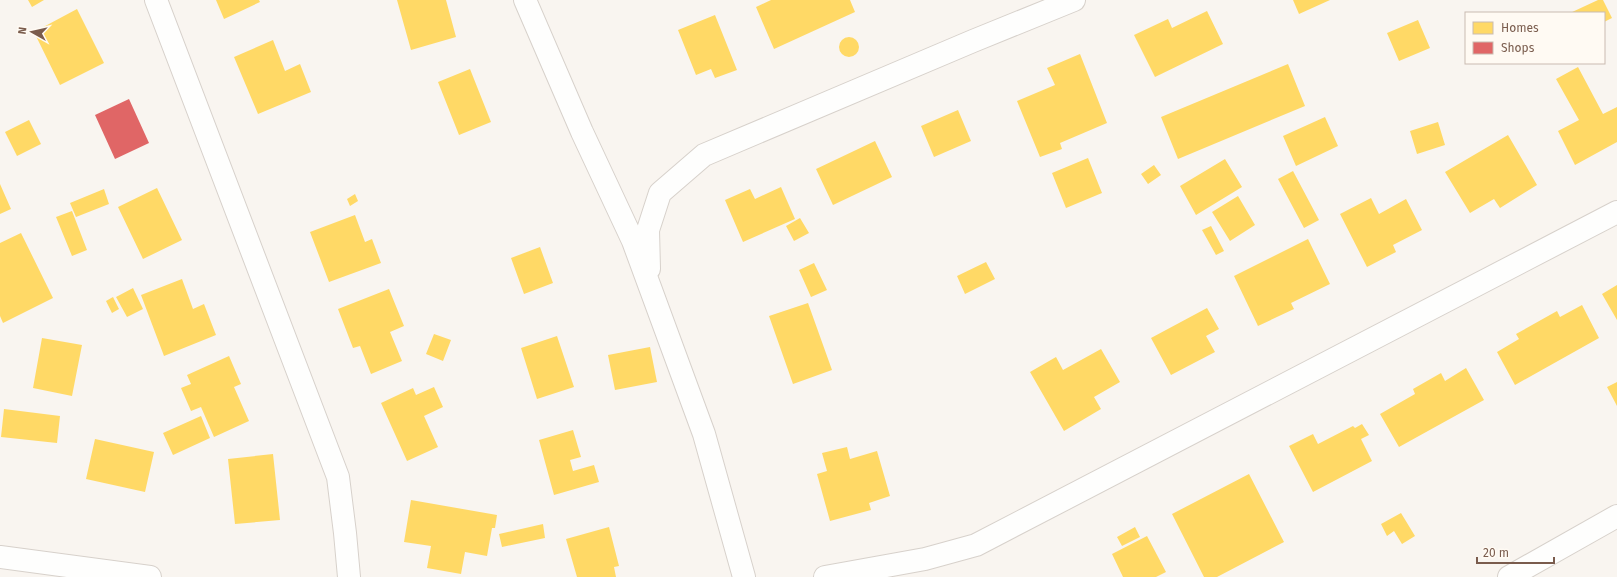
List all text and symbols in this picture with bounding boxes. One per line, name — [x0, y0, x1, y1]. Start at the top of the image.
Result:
north arrow — [12, 12, 52, 52]
legend — [1465, 12, 1605, 64]
text: Homes — [1501, 21, 1539, 35]
text: N — [16, 26, 30, 35]
text: Shops — [1501, 41, 1535, 55]
scale bar — [1477, 539, 1554, 565]
text: 20 m — [1483, 546, 1509, 560]

